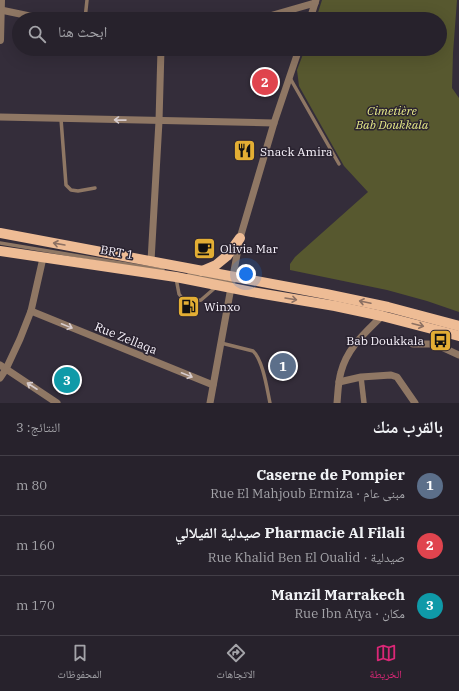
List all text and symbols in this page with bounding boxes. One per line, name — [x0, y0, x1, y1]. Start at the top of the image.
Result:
search box — [12, 12, 447, 56]
text: ابحث هنا — [58, 22, 107, 41]
icon: search — [26, 23, 48, 45]
pin: 2 — [252, 67, 278, 97]
park label: Cimetière Bab Doukkala — [355, 103, 429, 132]
one-way arrow — [114, 116, 127, 124]
restaurant icon: Snack Amira — [232, 138, 258, 164]
place label: Snack Amira — [260, 144, 333, 159]
cafe icon: Olivia Mar — [192, 235, 218, 261]
one-way arrow — [53, 240, 66, 248]
place label: Olivia Mar — [220, 241, 279, 256]
street label: BRT 1 — [99, 242, 135, 262]
your location — [236, 264, 256, 284]
fuel station icon: Winxo — [175, 293, 201, 319]
one-way arrow — [284, 295, 297, 303]
one-way arrow — [359, 298, 372, 306]
place label: Winxo — [204, 299, 240, 314]
street label: Rue Zellaqa — [93, 319, 160, 358]
one-way arrow — [411, 322, 424, 329]
one-way arrow — [60, 323, 72, 330]
bus stop icon: Bab Doukkala — [427, 327, 453, 353]
place label: Bab Doukkala — [346, 333, 424, 348]
pin: 1 — [270, 351, 296, 381]
pin: 3 — [54, 365, 80, 395]
one-way arrow — [181, 372, 193, 379]
one-way arrow — [26, 382, 37, 391]
text: بالقرب منك — [373, 416, 443, 438]
text: النتائج: 3 — [16, 419, 60, 436]
text: Caserne de Pompier — [256, 465, 405, 484]
text: 80 m — [16, 477, 47, 494]
text: 1 — [426, 477, 434, 494]
text: مبنى عام · Rue El Mahjoub Ermiza — [210, 485, 405, 502]
text: Pharmacie Al Filali صيدلية الفيلالي — [175, 523, 405, 542]
text: 160 m — [16, 537, 55, 554]
text: 2 — [426, 537, 434, 554]
text: صيدلية · Rue Khalid Ben El Oualid — [208, 549, 405, 566]
text: Manzil Marrakech — [271, 585, 405, 604]
text: 170 m — [16, 597, 55, 614]
text: 3 — [426, 597, 434, 614]
text: مكان · Rue Ibn Atya — [294, 605, 405, 622]
tab: المحفوظات — [57, 642, 102, 685]
tab: الاتجاهات — [216, 642, 255, 685]
tab: الخريطة — [369, 642, 402, 685]

